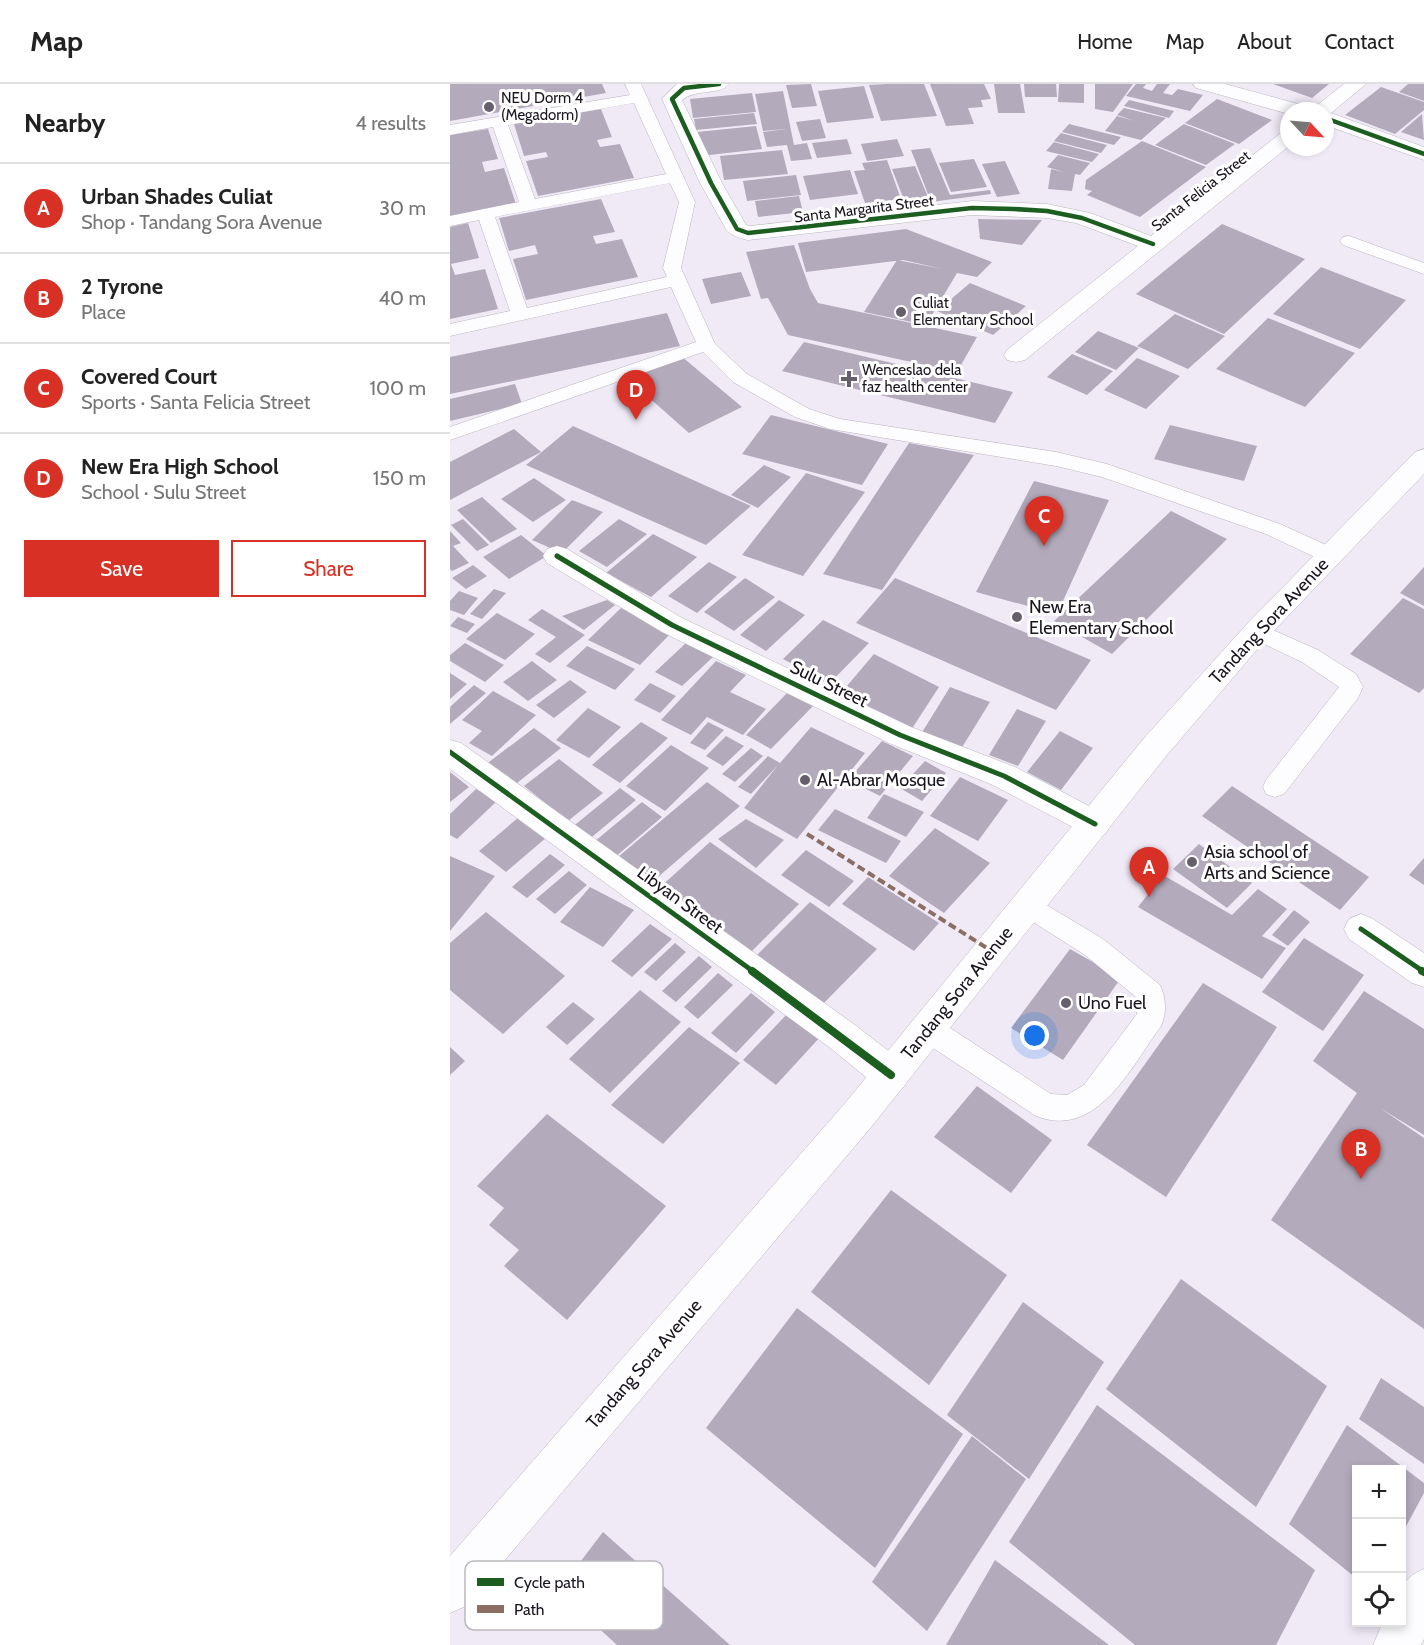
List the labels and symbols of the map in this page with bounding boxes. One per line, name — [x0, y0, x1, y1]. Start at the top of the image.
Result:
place label: NEU Dorm 4 (Megadorm) — [501, 89, 583, 124]
marker: NEU Dorm 4 (Megadorm) — [482, 100, 496, 114]
north arrow — [1280, 102, 1334, 156]
street label: Santa Felicia Street — [1148, 147, 1254, 235]
street label: Santa Margarita Street — [793, 192, 935, 226]
place label: Culiat Elementary School — [913, 294, 1034, 329]
marker: Culiat Elementary School — [894, 305, 908, 319]
place label: Wenceslao dela faz health center — [862, 361, 968, 396]
pin: D — [616, 370, 656, 420]
marker: Wenceslao dela faz health center — [840, 370, 858, 388]
pin: C — [1024, 496, 1064, 546]
street label: Tandang Sora Avenue — [1205, 553, 1333, 689]
place label: New Era Elementary School — [1029, 596, 1174, 639]
marker: New Era Elementary School — [1010, 610, 1024, 624]
street label: Sulu Street — [787, 656, 871, 712]
place label: Al-Abrar Mosque — [817, 769, 945, 791]
marker: Al-Abrar Mosque — [798, 773, 812, 787]
place label: Asia school of Arts and Science — [1204, 841, 1330, 884]
pin: A — [1130, 848, 1168, 897]
marker: Asia school of Arts and Science — [1185, 855, 1199, 869]
street label: Libyan Street — [633, 862, 727, 938]
street label: Tandang Sora Avenue — [897, 922, 1017, 1064]
place label: Uno Fuel — [1078, 992, 1147, 1014]
marker: Uno Fuel — [1059, 996, 1073, 1010]
your location — [1020, 1021, 1049, 1050]
pin: B — [1342, 1130, 1380, 1179]
street label: Tandang Sora Avenue — [582, 1295, 706, 1433]
legend — [465, 1561, 663, 1630]
text: Cycle path — [514, 1573, 585, 1592]
text: Path — [514, 1600, 545, 1619]

